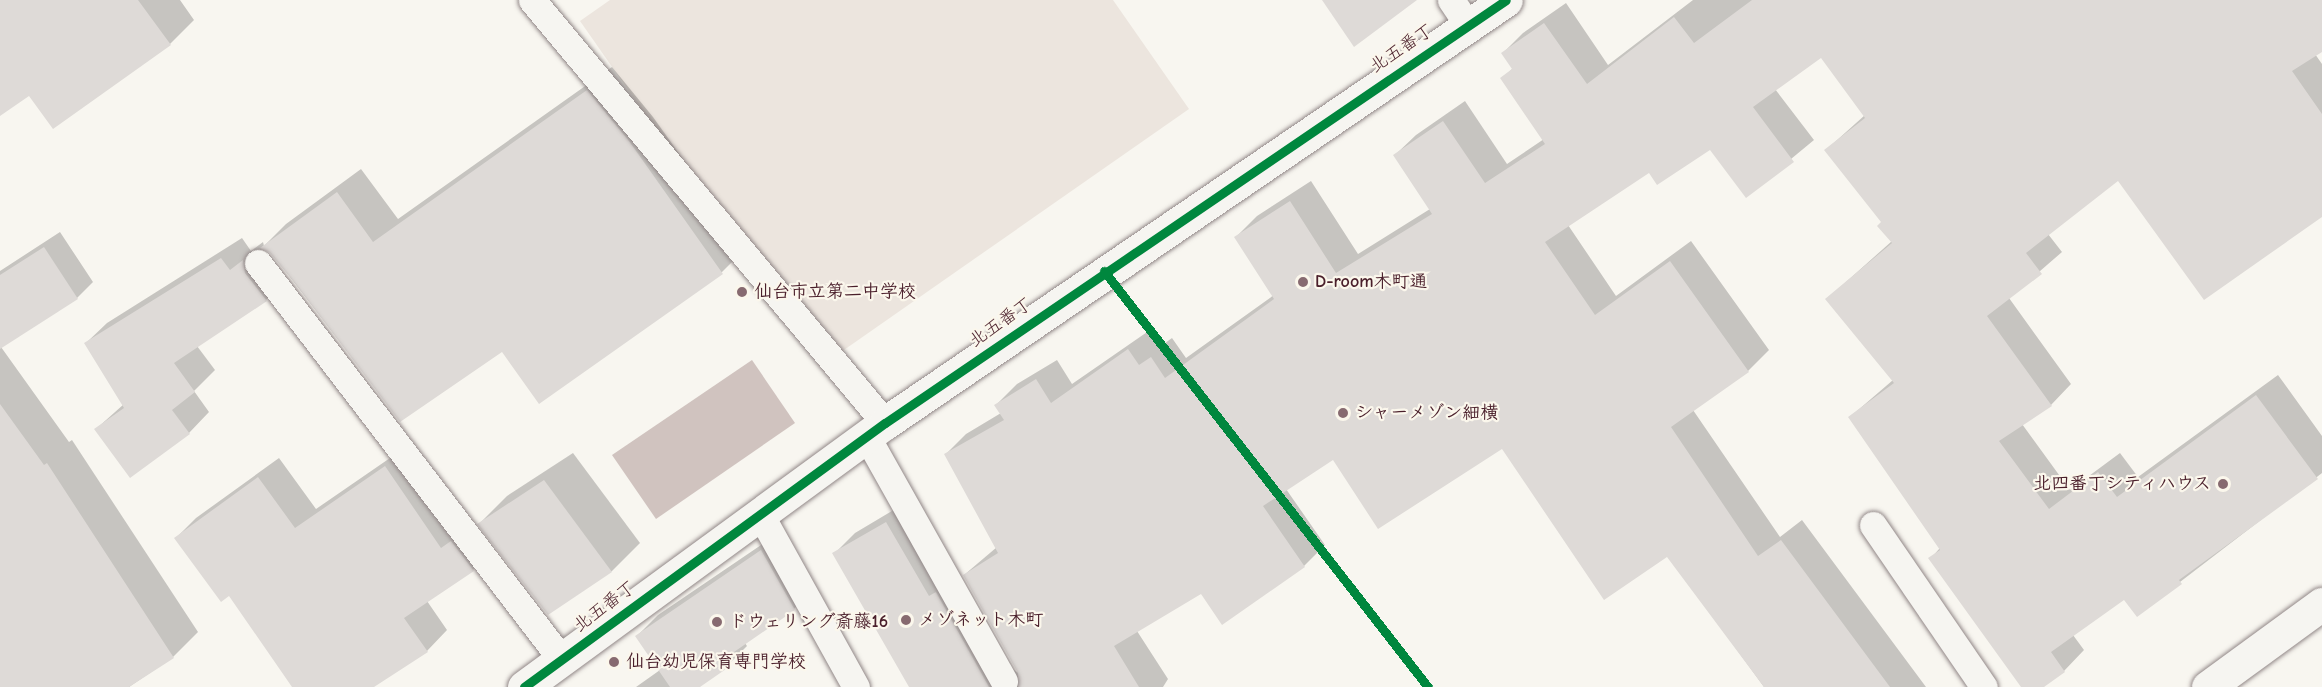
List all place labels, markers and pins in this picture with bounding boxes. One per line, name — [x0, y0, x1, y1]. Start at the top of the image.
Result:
place label: D-room木町通 — [1315, 271, 1428, 293]
marker: D-room木町通 — [1296, 275, 1310, 289]
place label: 仙台市立第二中学校 — [754, 281, 916, 303]
marker: 仙台市立第二中学校 — [735, 285, 749, 299]
place label: シャーメゾン細横 — [1355, 402, 1499, 424]
marker: シャーメゾン細横 — [1336, 406, 1350, 420]
place label: 北四番丁シティハウス — [2031, 473, 2211, 495]
marker: 北四番丁シティハウス — [2216, 477, 2230, 491]
place label: メゾネット木町 — [918, 609, 1044, 631]
place label: ドウェリング斎藤16 — [729, 611, 889, 633]
marker: メゾネット木町 — [899, 613, 913, 627]
marker: ドウェリング斎藤16 — [710, 615, 724, 629]
place label: 仙台幼児保育専門学校 — [626, 651, 806, 673]
marker: 仙台幼児保育専門学校 — [607, 655, 621, 669]

